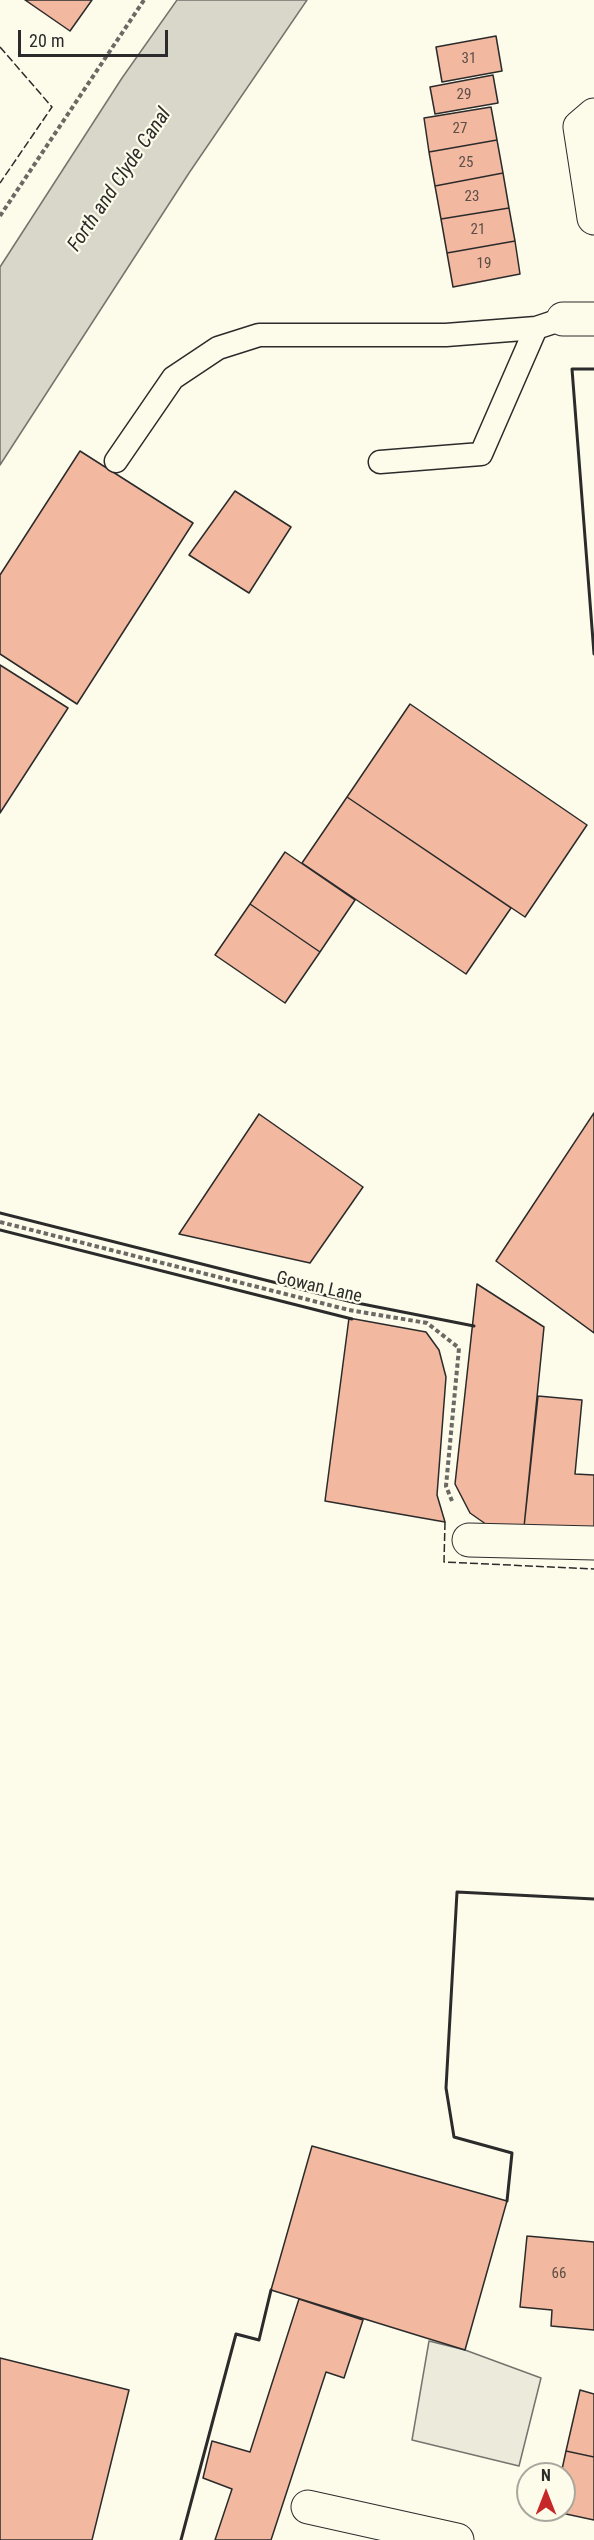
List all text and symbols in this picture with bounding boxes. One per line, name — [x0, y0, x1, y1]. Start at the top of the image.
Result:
scale bar — [21, 18, 171, 56]
text: 20 m — [29, 30, 64, 51]
house number: 31 — [462, 50, 476, 68]
house number: 29 — [457, 86, 471, 104]
water label: Forth and Clyde Canal — [63, 104, 177, 256]
house number: 27 — [453, 120, 467, 138]
house number: 25 — [459, 154, 473, 172]
house number: 23 — [465, 188, 479, 206]
house number: 21 — [471, 221, 485, 239]
house number: 19 — [477, 255, 491, 273]
street label: Gowan Lane — [274, 1268, 364, 1308]
house number: 66 — [552, 2265, 566, 2283]
north arrow — [516, 2462, 576, 2522]
text: N — [541, 2466, 551, 2485]

